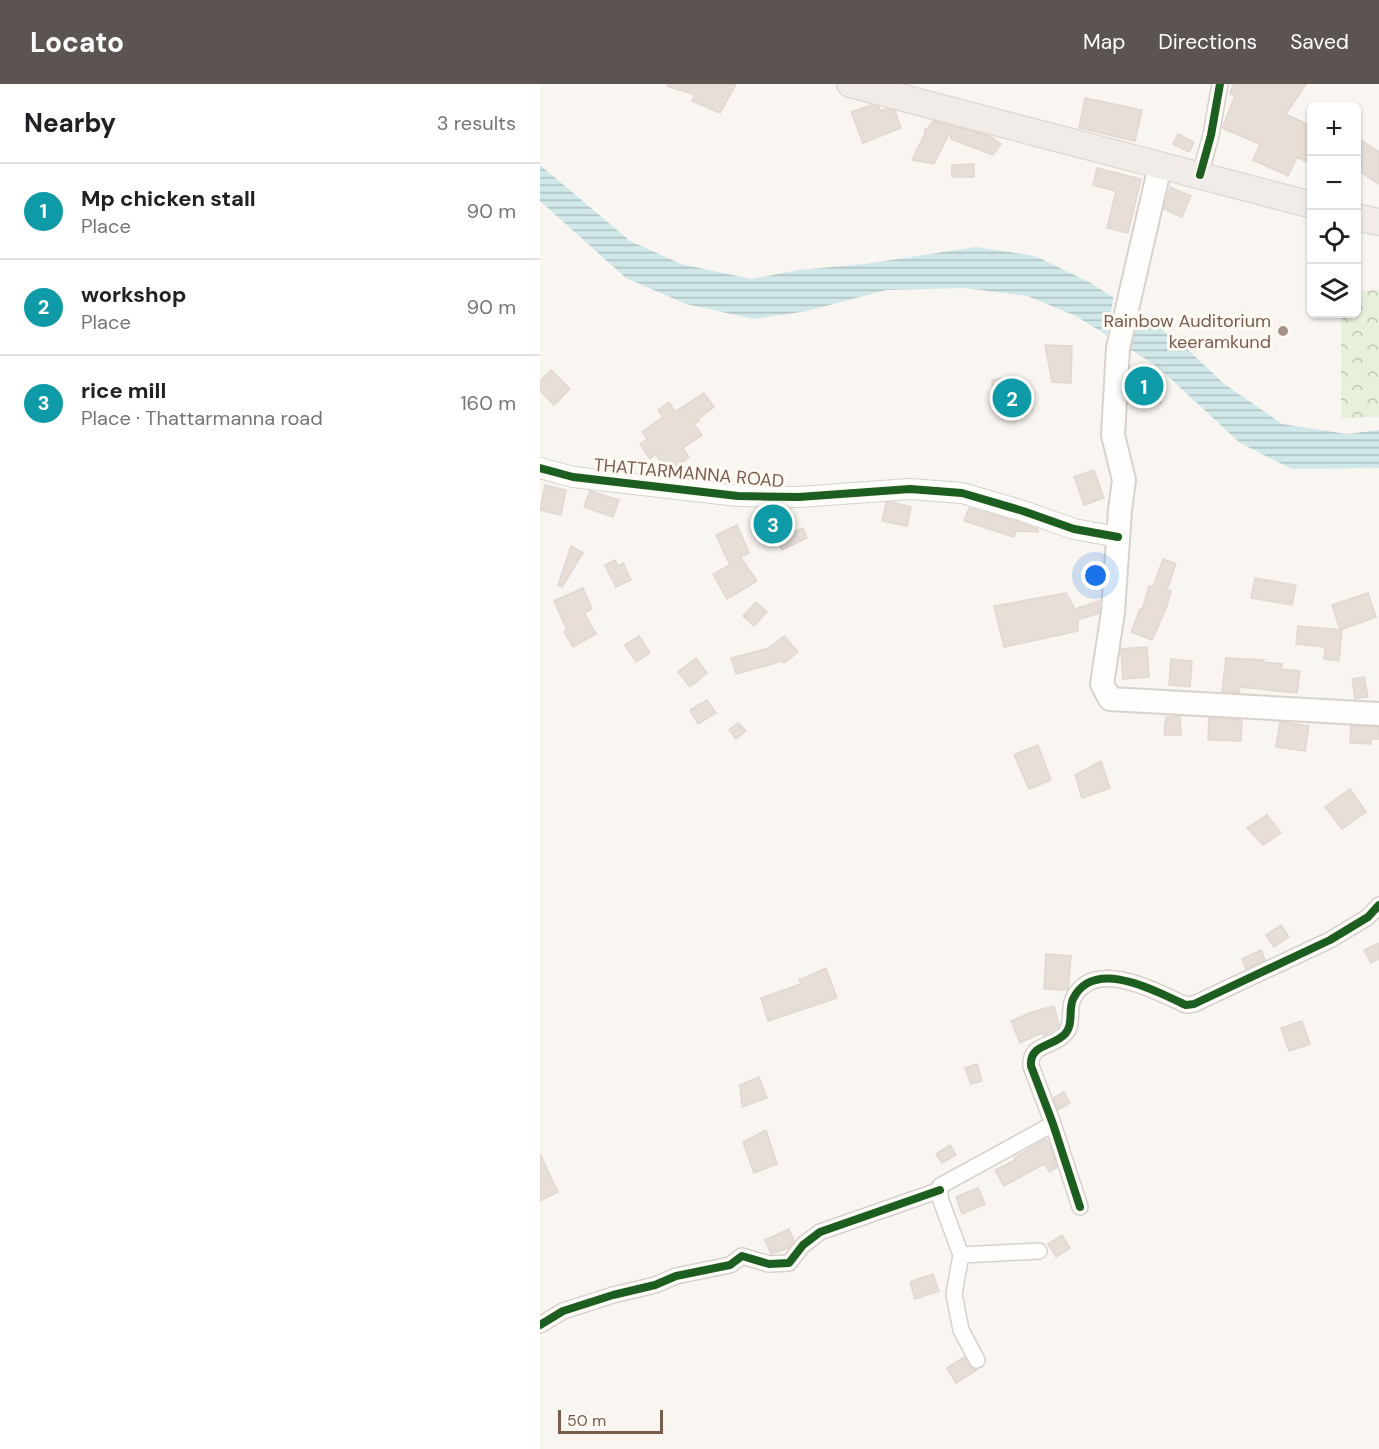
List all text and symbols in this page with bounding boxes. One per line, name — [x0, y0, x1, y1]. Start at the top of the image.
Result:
text: Locato — [30, 24, 124, 61]
text: Map — [1083, 28, 1125, 56]
text: Directions — [1158, 28, 1257, 56]
text: Saved — [1290, 28, 1349, 56]
map controls — [1307, 102, 1361, 318]
button: + — [1307, 102, 1361, 156]
text: Nearby — [24, 106, 116, 140]
text: 3 results — [437, 110, 516, 136]
button: − — [1307, 156, 1361, 210]
text: Mp chicken stall — [81, 184, 256, 213]
text: 1 — [40, 198, 47, 224]
text: 90 m — [467, 198, 516, 224]
button: locate — [1307, 210, 1361, 264]
text: Place — [81, 213, 131, 239]
button: layers — [1307, 264, 1361, 318]
text: workshop — [81, 280, 186, 309]
text: 2 — [38, 294, 49, 320]
text: 90 m — [467, 294, 516, 320]
text: Place — [81, 309, 131, 335]
place label: Rainbow Auditorium keeramkund — [1104, 309, 1271, 354]
marker: Rainbow Auditorium keeramkund — [1276, 324, 1290, 338]
pin: 1 — [1124, 364, 1164, 408]
text: rice mill — [81, 376, 166, 405]
pin: 2 — [992, 376, 1032, 420]
text: 3 — [37, 390, 50, 416]
text: 160 m — [460, 390, 516, 416]
text: Place · Thattarmanna road — [81, 405, 323, 431]
street label: THATTARMANNA ROAD — [593, 453, 785, 493]
pin: 3 — [754, 502, 792, 546]
your location — [1081, 561, 1110, 590]
scale bar — [558, 1407, 663, 1434]
text: 50 m — [567, 1410, 606, 1431]

